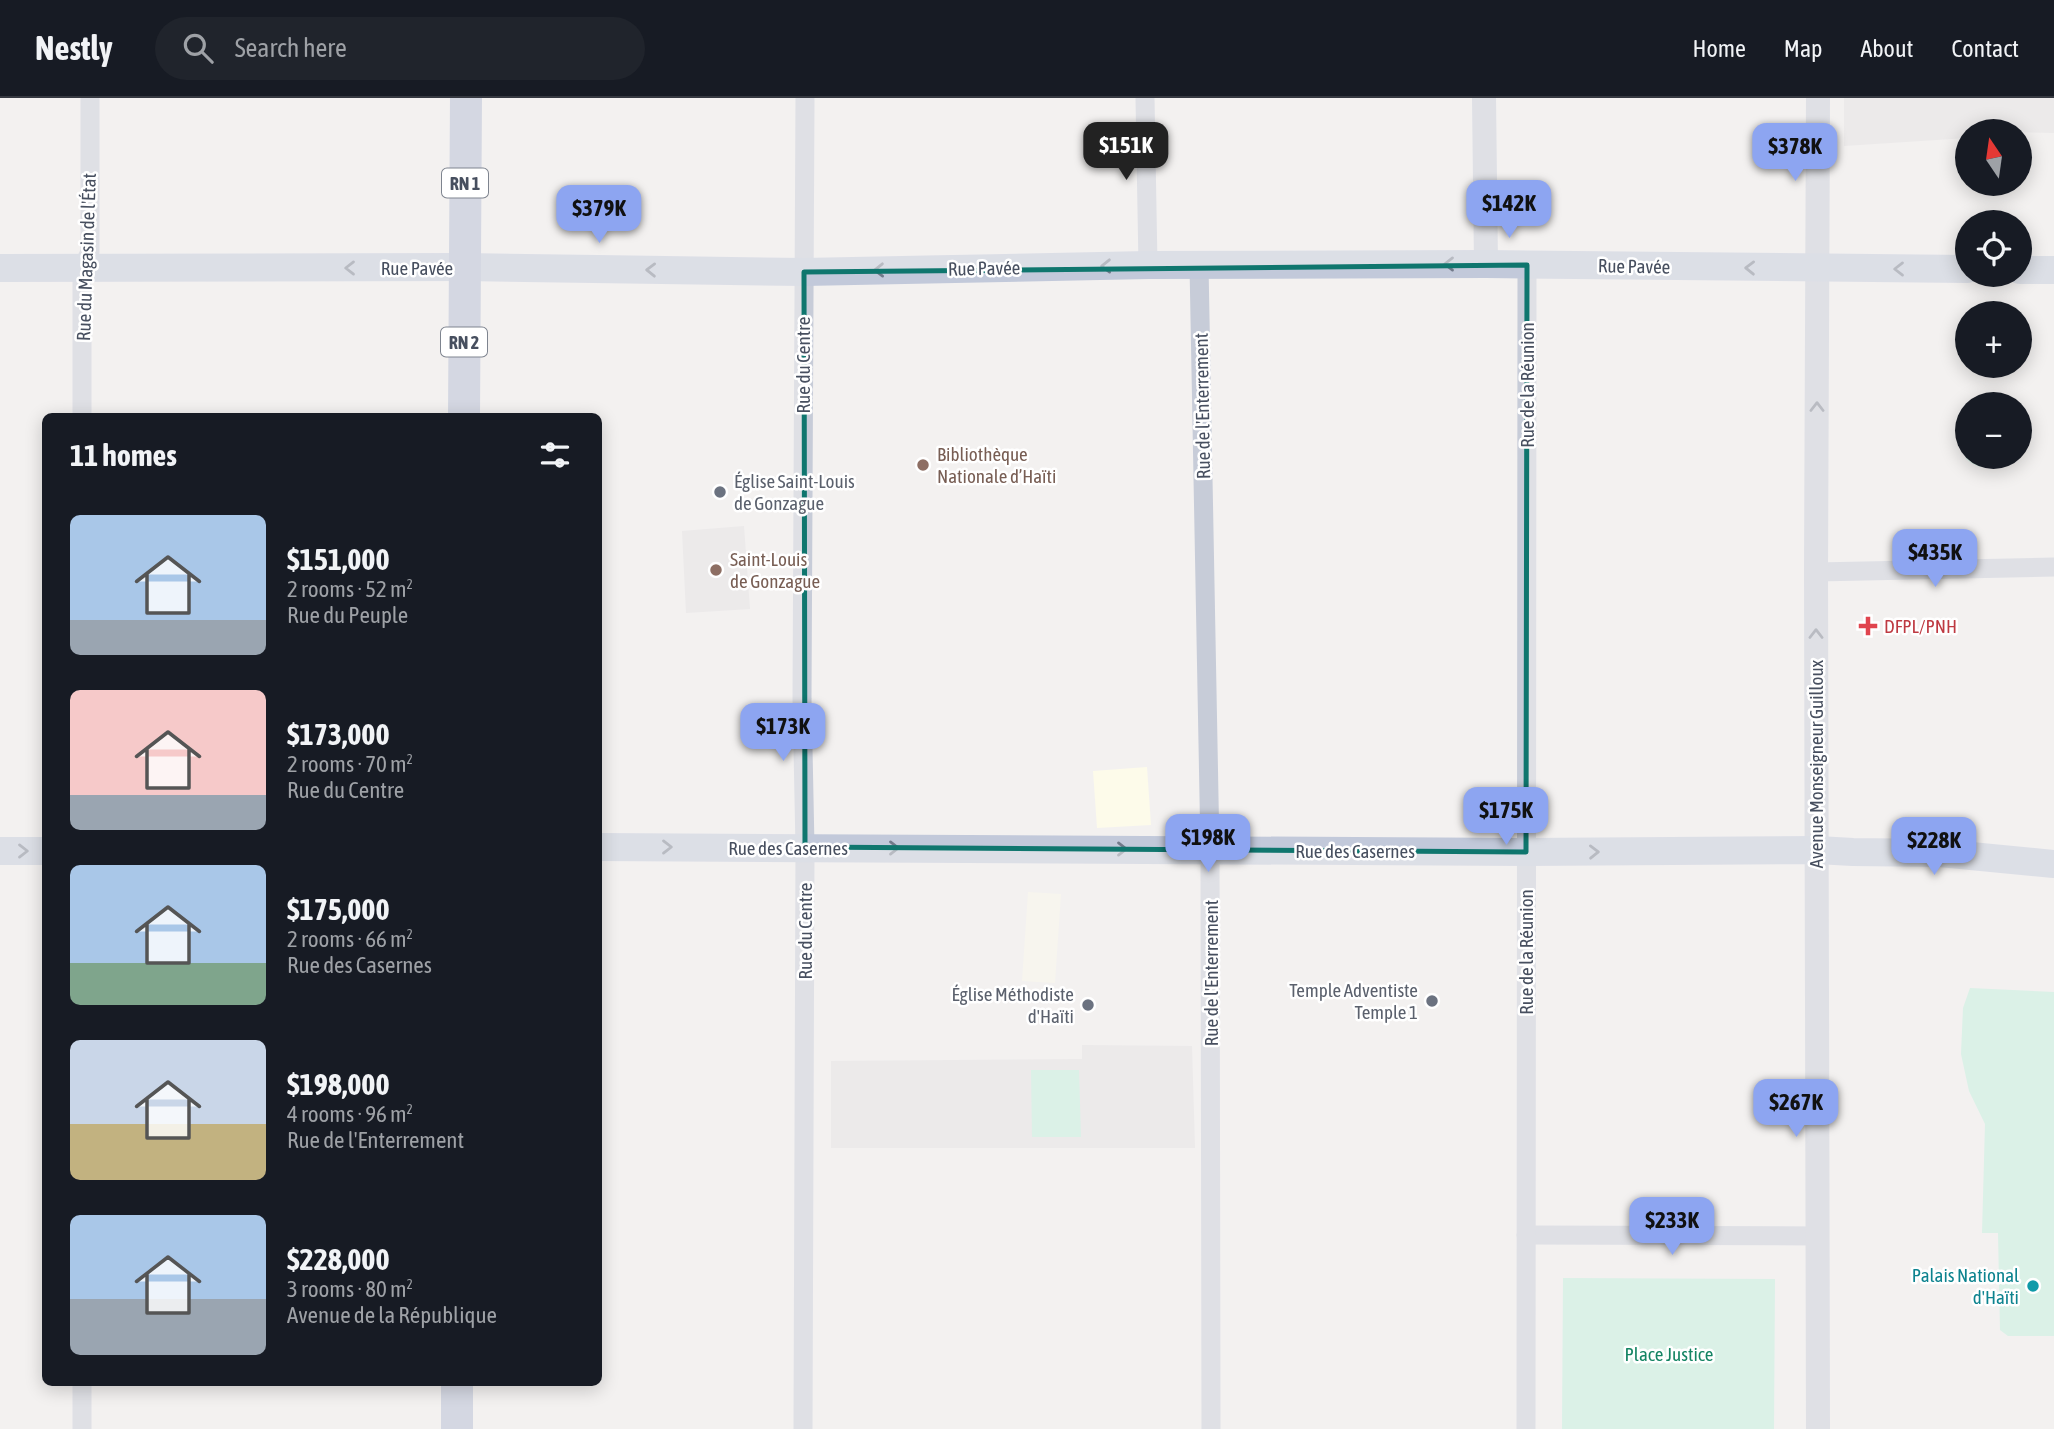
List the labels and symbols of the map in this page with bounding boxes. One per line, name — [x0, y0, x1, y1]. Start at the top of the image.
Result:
north arrow — [1955, 119, 2032, 196]
pin: $151K — [1077, 122, 1175, 182]
pin: $378K — [1746, 123, 1844, 183]
road number: RN 1 — [442, 168, 488, 198]
street label: Rue du Magasin de l'État — [72, 173, 100, 341]
pin: $142K — [1460, 180, 1558, 240]
pin: $379K — [550, 186, 648, 245]
street label: Rue Pavée — [1598, 254, 1670, 278]
street label: Rue Pavée — [948, 256, 1020, 280]
one-way arrow — [1444, 256, 1454, 272]
street label: Rue Pavée — [381, 257, 453, 279]
one-way arrow — [1100, 258, 1111, 274]
one-way arrow — [344, 260, 355, 276]
one-way arrow — [1744, 260, 1755, 276]
one-way arrow — [1893, 261, 1904, 277]
one-way arrow — [645, 262, 656, 278]
one-way arrow — [873, 263, 884, 278]
street label: Rue du Centre — [792, 317, 814, 413]
street label: Rue de la Réunion — [1516, 322, 1538, 448]
road number: RN 2 — [441, 328, 487, 356]
street label: Rue de l'Enterrement — [1190, 333, 1214, 479]
one-way arrow — [1809, 401, 1825, 412]
place label: Bibliothèque Nationale d’Haïti — [937, 443, 1056, 487]
marker: Bibliothèque Nationale d’Haïti — [915, 457, 931, 473]
place label: Église Saint-Louis de Gonzague — [734, 470, 855, 514]
marker: Église Saint-Louis de Gonzague — [712, 484, 728, 500]
pin: $435K — [1886, 530, 1984, 589]
place label: Saint-Louis de Gonzague — [730, 548, 820, 592]
marker: Saint-Louis de Gonzague — [708, 562, 724, 578]
place label: DFPL/PNH — [1884, 615, 1957, 637]
marker: DFPL/PNH — [1858, 616, 1878, 636]
one-way arrow — [1808, 629, 1824, 639]
street label: Avenue Monseigneur Guilloux — [1805, 659, 1827, 868]
pin: $173K — [734, 704, 832, 763]
pin: $175K — [1457, 788, 1555, 847]
pin: $198K — [1159, 814, 1257, 874]
pin: $228K — [1885, 818, 1983, 877]
street label: Rue des Casernes — [728, 837, 848, 859]
one-way arrow — [662, 839, 672, 855]
one-way arrow — [889, 840, 900, 856]
street label: Rue des Casernes — [1295, 840, 1415, 862]
one-way arrow — [1117, 841, 1127, 857]
one-way arrow — [18, 843, 29, 859]
one-way arrow — [1589, 844, 1600, 859]
street label: Rue du Centre — [794, 883, 816, 979]
street label: Rue de la Réunion — [1515, 889, 1537, 1015]
street label: Rue de l'Enterrement — [1200, 900, 1222, 1046]
place label: Temple Adventiste Temple 1 — [1289, 979, 1418, 1023]
place label: Église Méthodiste d'Haïti — [951, 983, 1074, 1027]
marker: Temple Adventiste Temple 1 — [1424, 993, 1440, 1009]
marker: Église Méthodiste d'Haïti — [1080, 997, 1096, 1013]
pin: $267K — [1747, 1080, 1845, 1139]
pin: $233K — [1623, 1198, 1721, 1257]
place label: Palais National d'Haïti — [1912, 1264, 2019, 1308]
marker: Palais National d'Haïti — [2025, 1278, 2041, 1294]
park label: Place Justice — [1625, 1343, 1713, 1365]

